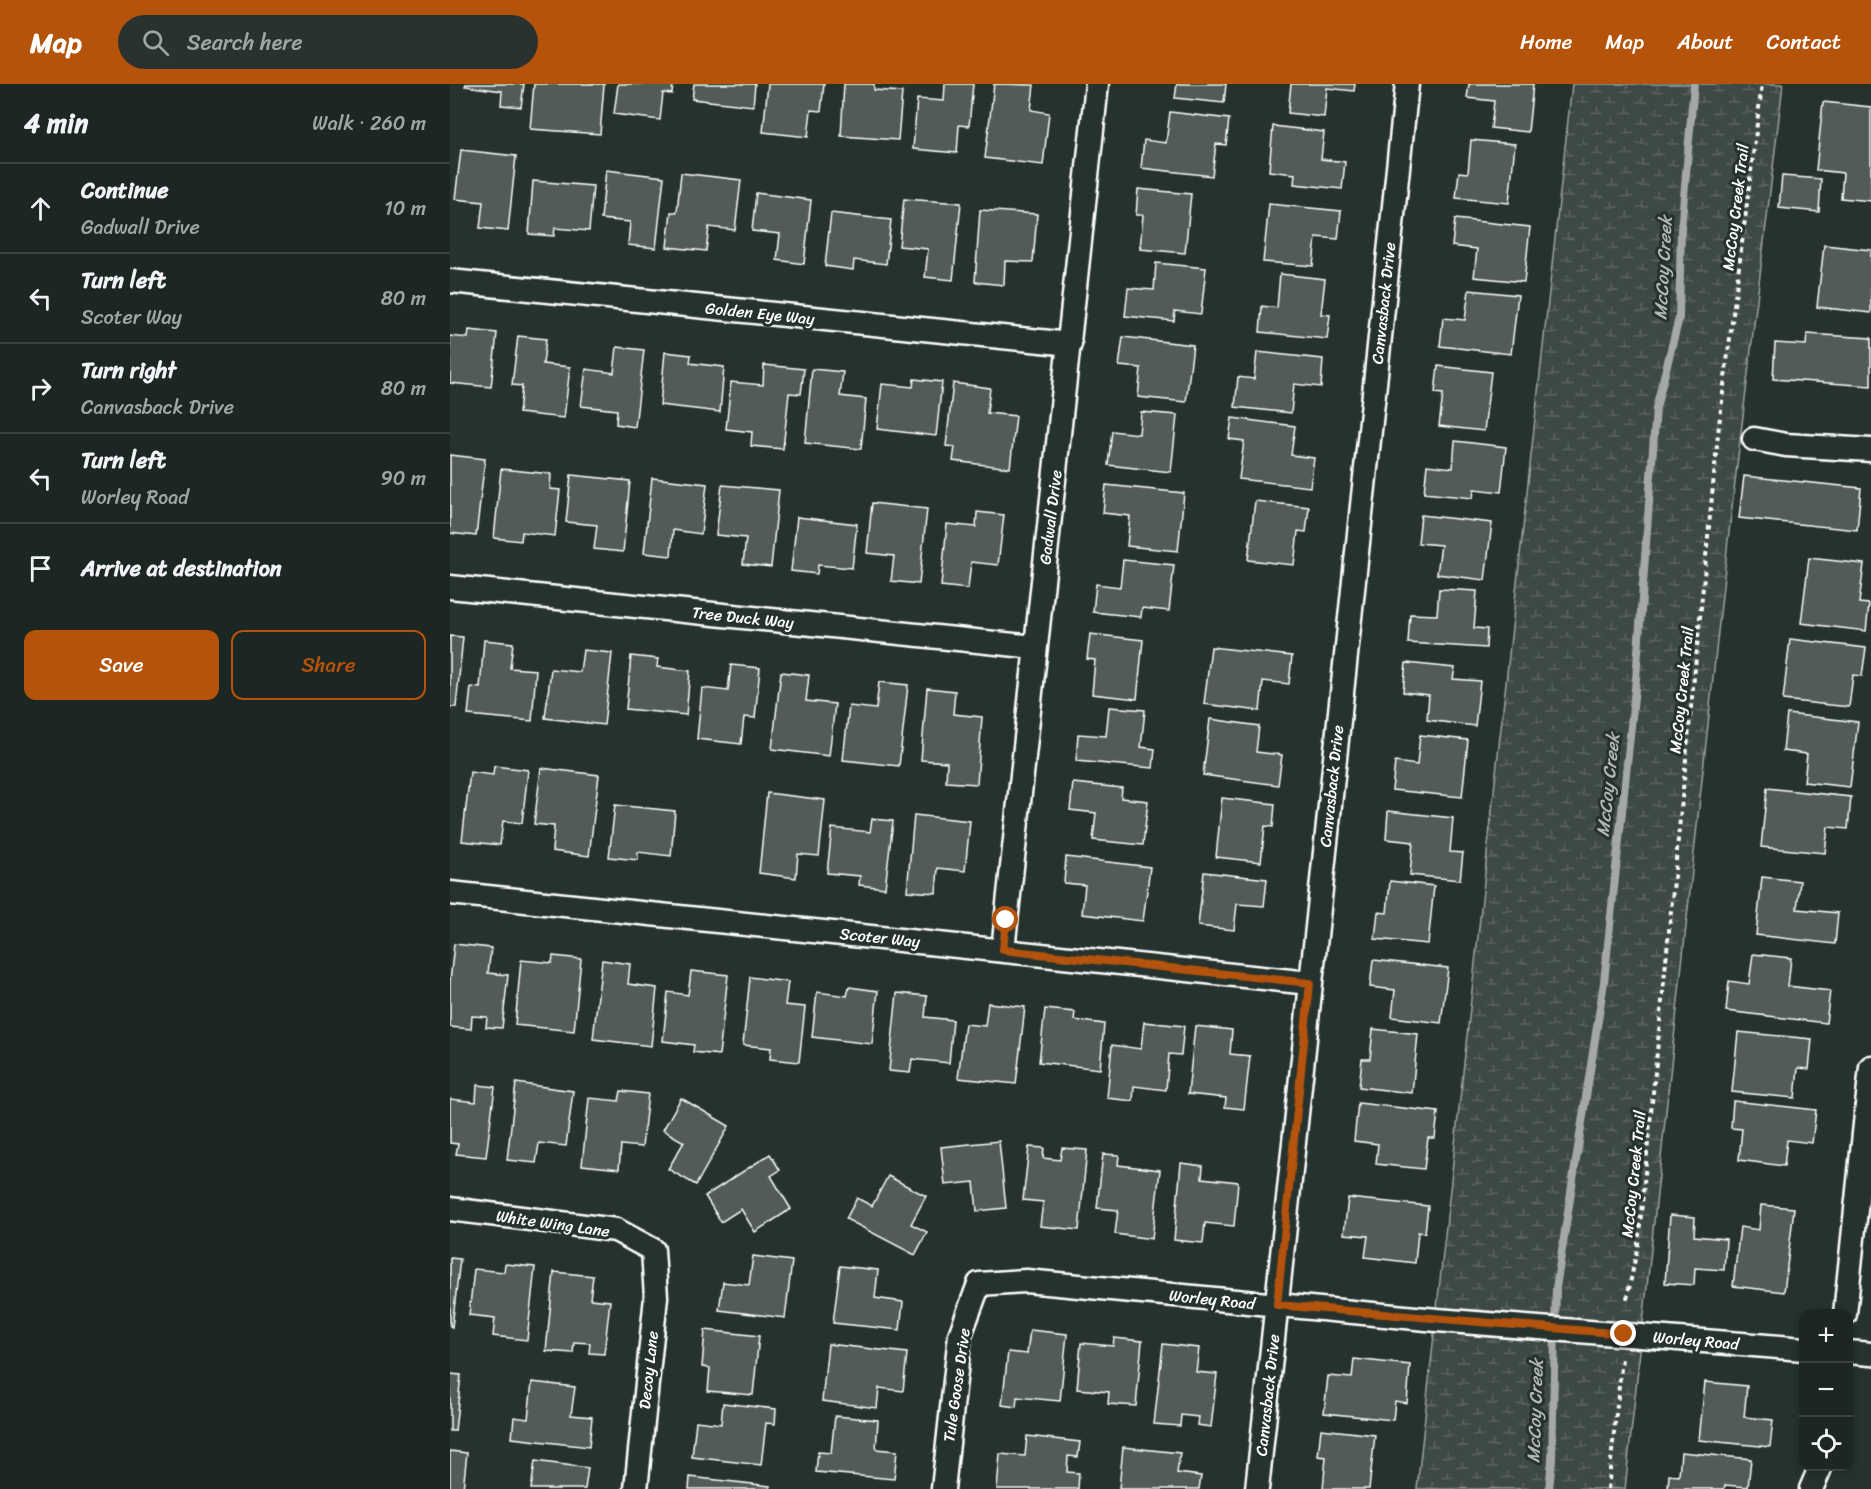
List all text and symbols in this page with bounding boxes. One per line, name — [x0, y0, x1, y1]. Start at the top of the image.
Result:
search box — [118, 15, 538, 69]
text: Map — [30, 18, 82, 67]
text: Search here — [187, 23, 303, 62]
text: Home — [1520, 23, 1572, 61]
text: Map — [1605, 23, 1644, 61]
text: About — [1677, 23, 1734, 61]
text: Contact — [1767, 23, 1841, 61]
icon: search — [139, 26, 172, 59]
text: 4 min — [24, 100, 88, 146]
text: Walk · 260 m — [312, 106, 426, 141]
street label: McCoy Creek Trail — [1713, 142, 1758, 272]
text: Continue — [81, 171, 169, 210]
text: 10 m — [384, 191, 426, 226]
icon: ahead — [24, 192, 57, 225]
text: Gadwall Drive — [81, 210, 200, 245]
water label: McCoy Creek — [1644, 213, 1682, 321]
street label: Canvasback Drive — [1363, 241, 1404, 365]
text: Turn left — [81, 261, 166, 300]
text: 80 m — [381, 281, 426, 316]
icon: left — [24, 282, 57, 315]
street label: Golden Eye Way — [704, 293, 817, 334]
text: Scoter Way — [81, 300, 182, 335]
text: Turn right — [81, 351, 176, 390]
text: 80 m — [381, 371, 426, 406]
icon: right — [24, 372, 57, 405]
text: Canvasback Drive — [81, 390, 234, 425]
text: Turn left — [81, 441, 166, 480]
text: 90 m — [381, 461, 426, 496]
icon: left — [24, 462, 57, 495]
street label: Gadwall Drive — [1030, 468, 1071, 566]
text: Worley Road — [81, 480, 189, 515]
text: Arrive at destination — [81, 549, 282, 588]
icon: arrive — [24, 552, 57, 585]
street label: Tree Duck Way — [690, 598, 796, 637]
street label: McCoy Creek Trail — [1660, 625, 1703, 755]
button: Save — [24, 630, 219, 700]
button: Share — [231, 630, 426, 700]
street label: Canvasback Drive — [1311, 724, 1352, 848]
water label: McCoy Creek — [1587, 729, 1630, 838]
route start — [992, 906, 1018, 932]
street label: Scoter Way — [838, 919, 922, 956]
street label: McCoy Creek Trail — [1612, 1109, 1655, 1239]
street label: White Wing Lane — [494, 1201, 612, 1246]
street label: Worley Road — [1168, 1281, 1258, 1319]
map controls — [1799, 1309, 1853, 1471]
button: + — [1799, 1309, 1853, 1363]
route end — [1610, 1320, 1636, 1346]
street label: Worley Road — [1652, 1322, 1742, 1359]
street label: Tule Goose Drive — [934, 1326, 979, 1444]
street label: Decoy Lane — [630, 1329, 667, 1411]
street label: Canvasback Drive — [1247, 1333, 1288, 1457]
water label: McCoy Creek — [1517, 1356, 1553, 1463]
button: − — [1799, 1363, 1853, 1417]
button: locate — [1799, 1417, 1853, 1471]

